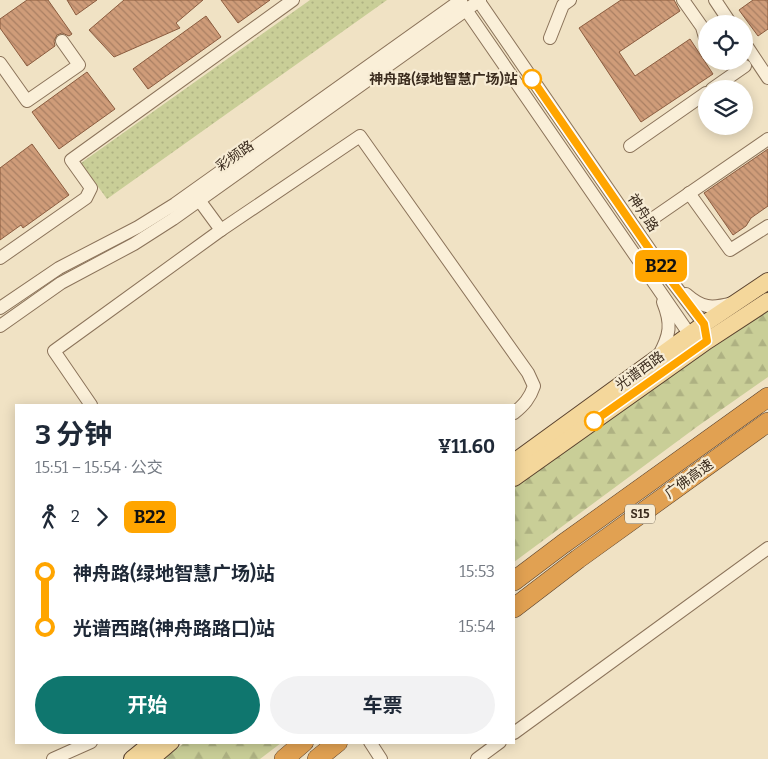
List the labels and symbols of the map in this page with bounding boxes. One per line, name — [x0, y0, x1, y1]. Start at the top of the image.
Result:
marker: 神舟路(绿地智慧广场)站 — [522, 69, 542, 89]
place label: 神舟路(绿地智慧广场)站 — [369, 70, 518, 88]
street label: 彩频路 — [213, 137, 257, 175]
street label: 神舟路 — [624, 191, 662, 235]
line badge: B22 — [632, 250, 690, 282]
street label: 光谱西路 — [612, 348, 668, 394]
unlabelled marker — [584, 411, 604, 431]
street label: 广佛高速 — [661, 456, 717, 502]
road number: S15 — [625, 504, 655, 524]

